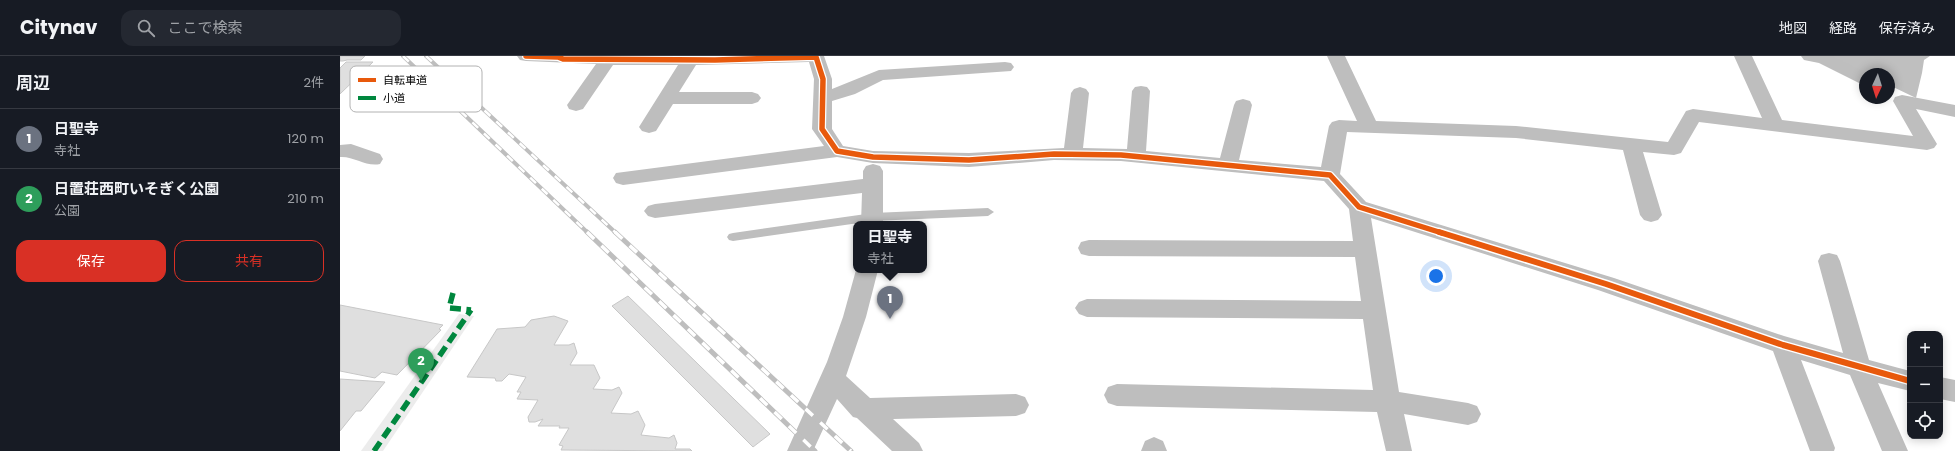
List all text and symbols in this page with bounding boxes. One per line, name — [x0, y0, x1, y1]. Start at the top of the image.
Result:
search box — [121, 10, 401, 46]
text: Citynav — [20, 14, 97, 41]
icon: search — [135, 17, 157, 39]
text: ここで検索 — [167, 17, 242, 38]
text: 地図 — [1779, 18, 1807, 38]
text: 経路 — [1829, 18, 1857, 38]
text: 保存済み — [1879, 18, 1935, 38]
legend — [350, 66, 482, 112]
north arrow — [1859, 68, 1895, 104]
text: 周辺 — [16, 71, 50, 95]
text: 自転車道 — [383, 72, 427, 88]
text: 2件 — [304, 73, 324, 92]
text: 小道 — [383, 90, 405, 106]
text: 日聖寺 — [54, 118, 99, 139]
text: 1 — [27, 129, 31, 148]
text: 120 m — [287, 129, 324, 148]
text: 寺社 — [54, 141, 80, 160]
text: 日置荘西町いそぎく公園 — [54, 178, 219, 199]
text: 2 — [25, 189, 33, 208]
text: 210 m — [287, 189, 324, 208]
text: 公園 — [54, 201, 80, 220]
popup — [853, 221, 927, 273]
text: 日聖寺 — [867, 226, 913, 247]
button: 保存 — [16, 240, 166, 282]
button: 共有 — [174, 240, 324, 282]
text: 寺社 — [867, 249, 894, 268]
your location — [1426, 266, 1446, 286]
pin: 1 — [877, 286, 903, 319]
map controls — [1907, 331, 1943, 439]
button: + — [1907, 331, 1943, 367]
pin: 2 — [408, 348, 434, 381]
button: − — [1907, 367, 1943, 403]
button: locate — [1907, 403, 1943, 439]

